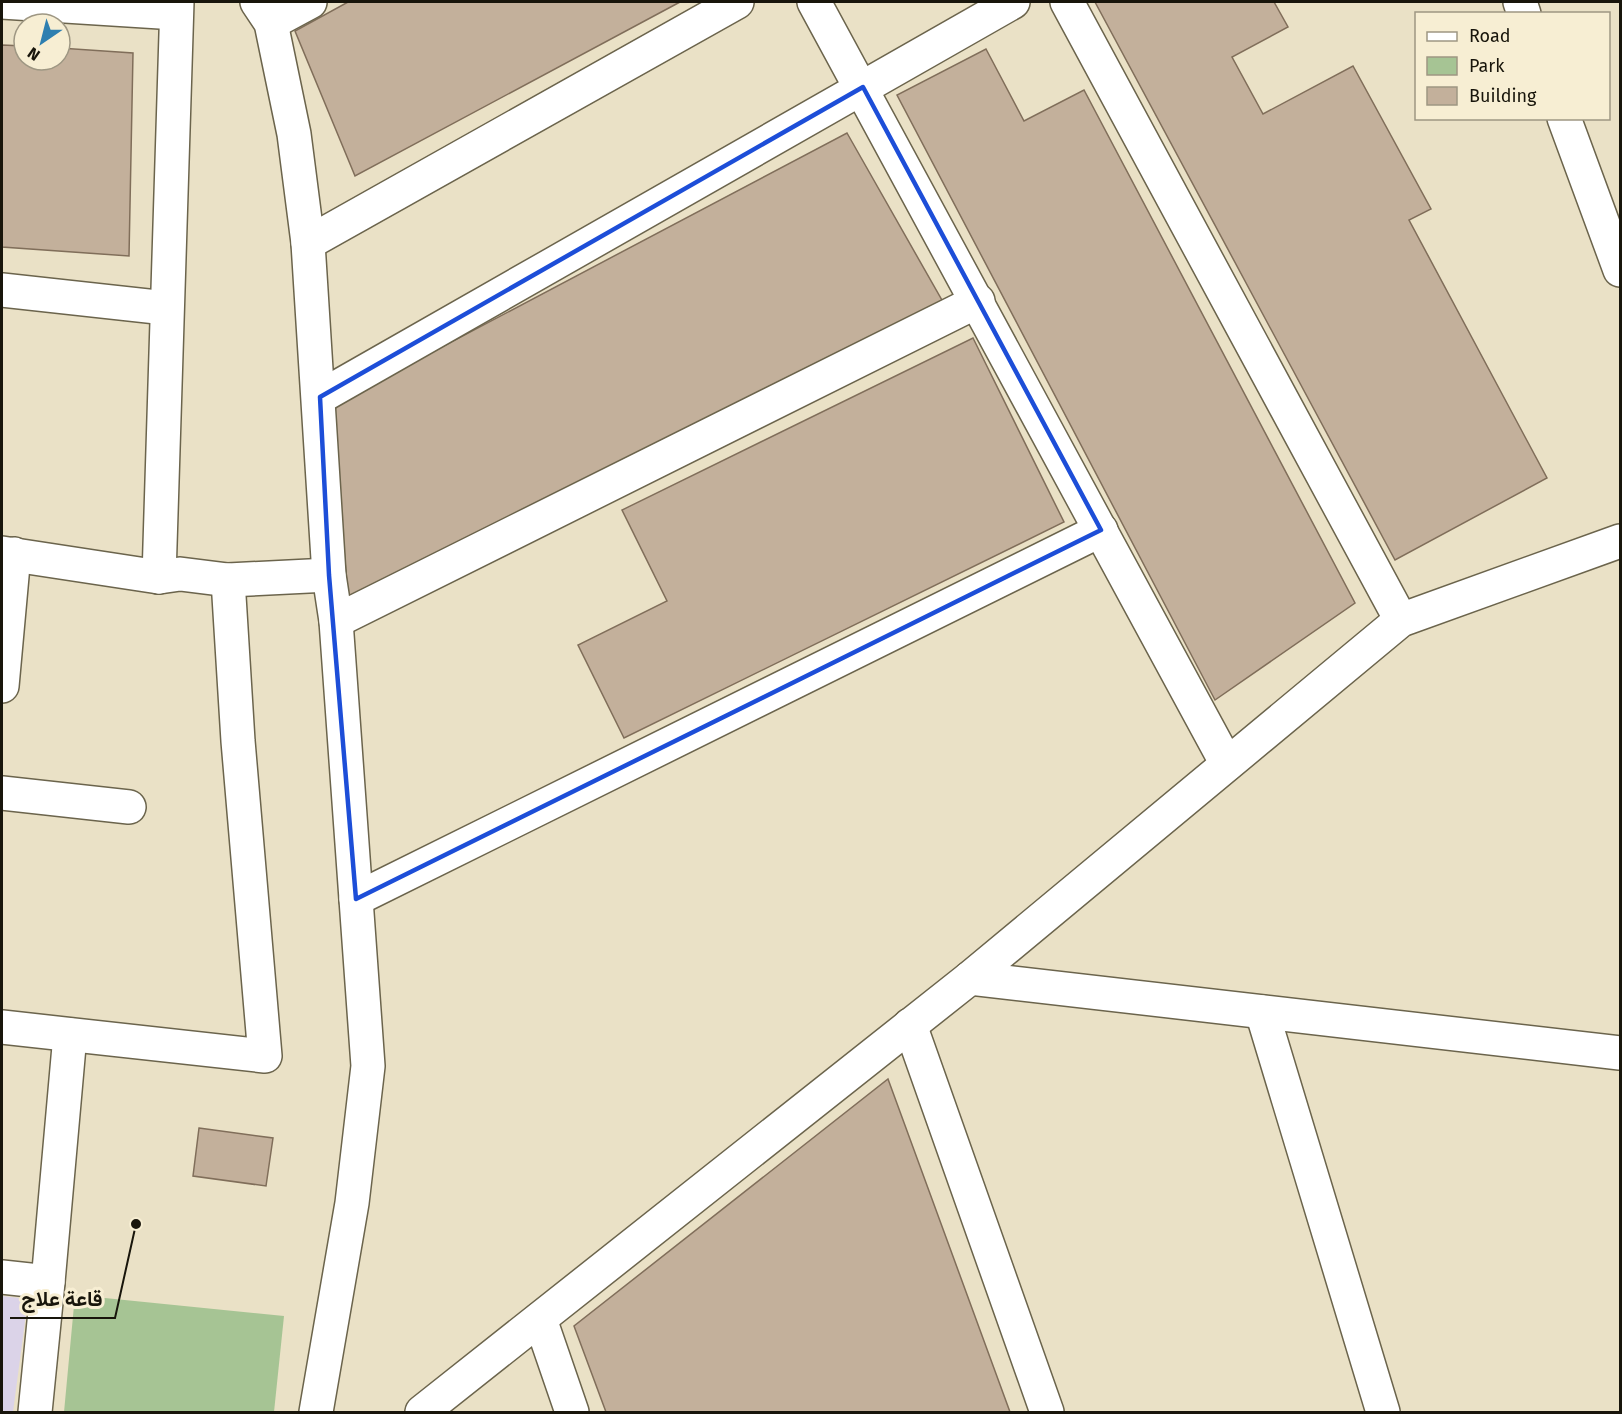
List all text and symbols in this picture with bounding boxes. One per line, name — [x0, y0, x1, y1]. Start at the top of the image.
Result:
north arrow — [12, 12, 72, 72]
legend — [1415, 12, 1610, 120]
text: Road — [1469, 25, 1511, 47]
text: N — [24, 43, 43, 65]
text: Park — [1469, 55, 1505, 77]
text: Building — [1469, 85, 1537, 107]
callout: قاعة علاج — [10, 1279, 115, 1318]
text: قاعة علاج — [21, 1286, 103, 1313]

